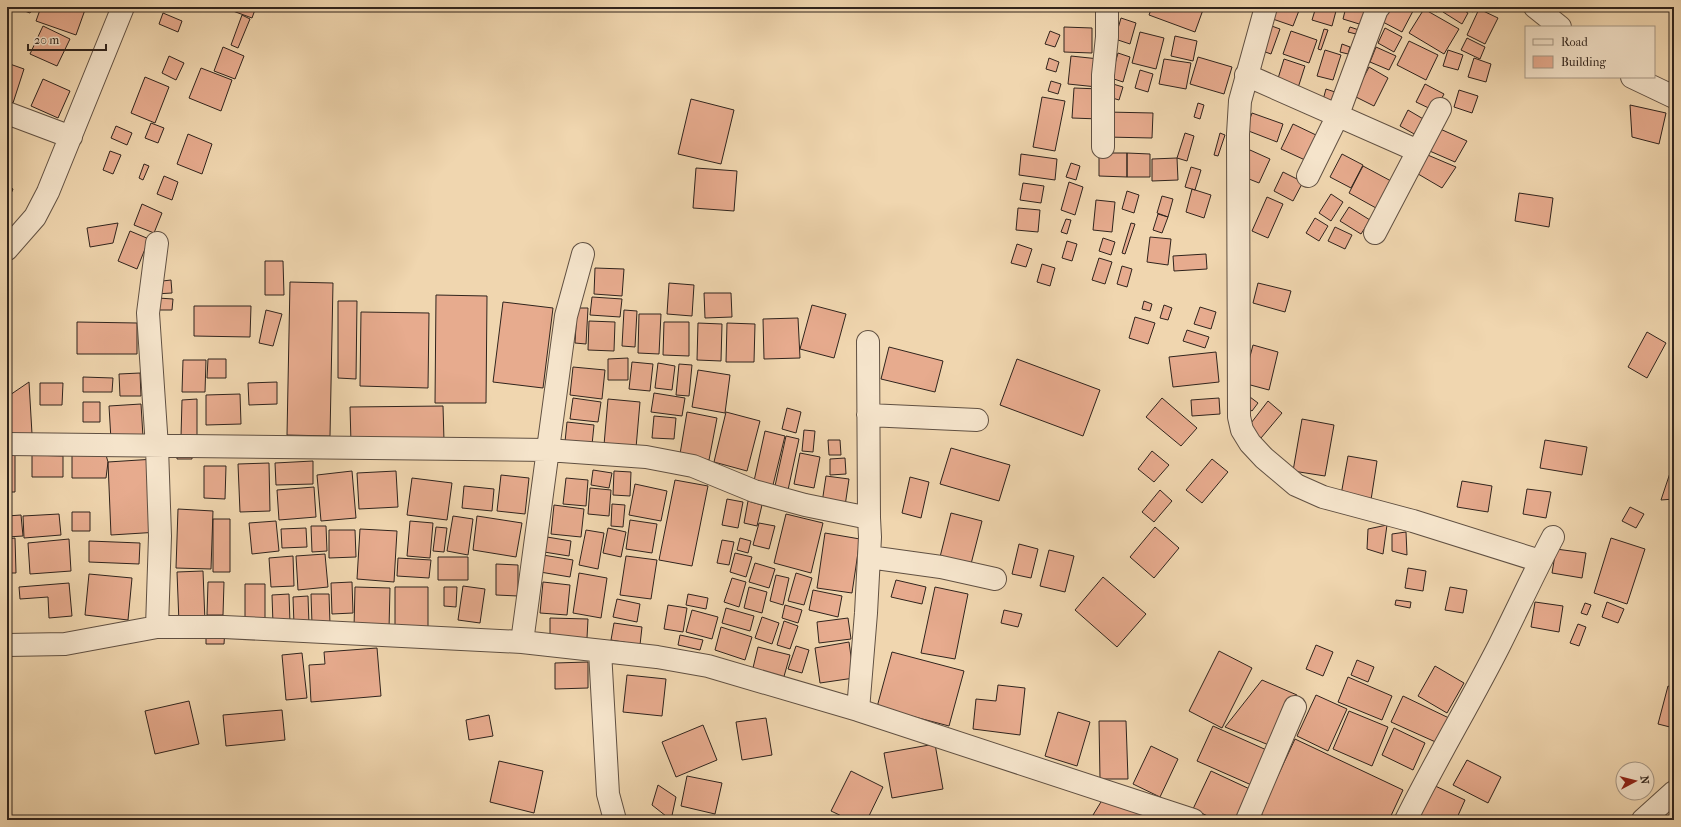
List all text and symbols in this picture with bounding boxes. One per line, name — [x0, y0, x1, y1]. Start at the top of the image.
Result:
scale bar — [28, 26, 106, 52]
legend — [1525, 26, 1655, 78]
text: 20 m — [34, 33, 59, 47]
text: Road — [1561, 35, 1588, 49]
text: Building — [1561, 55, 1606, 69]
north arrow — [1615, 761, 1655, 801]
text: N — [1637, 775, 1651, 785]

